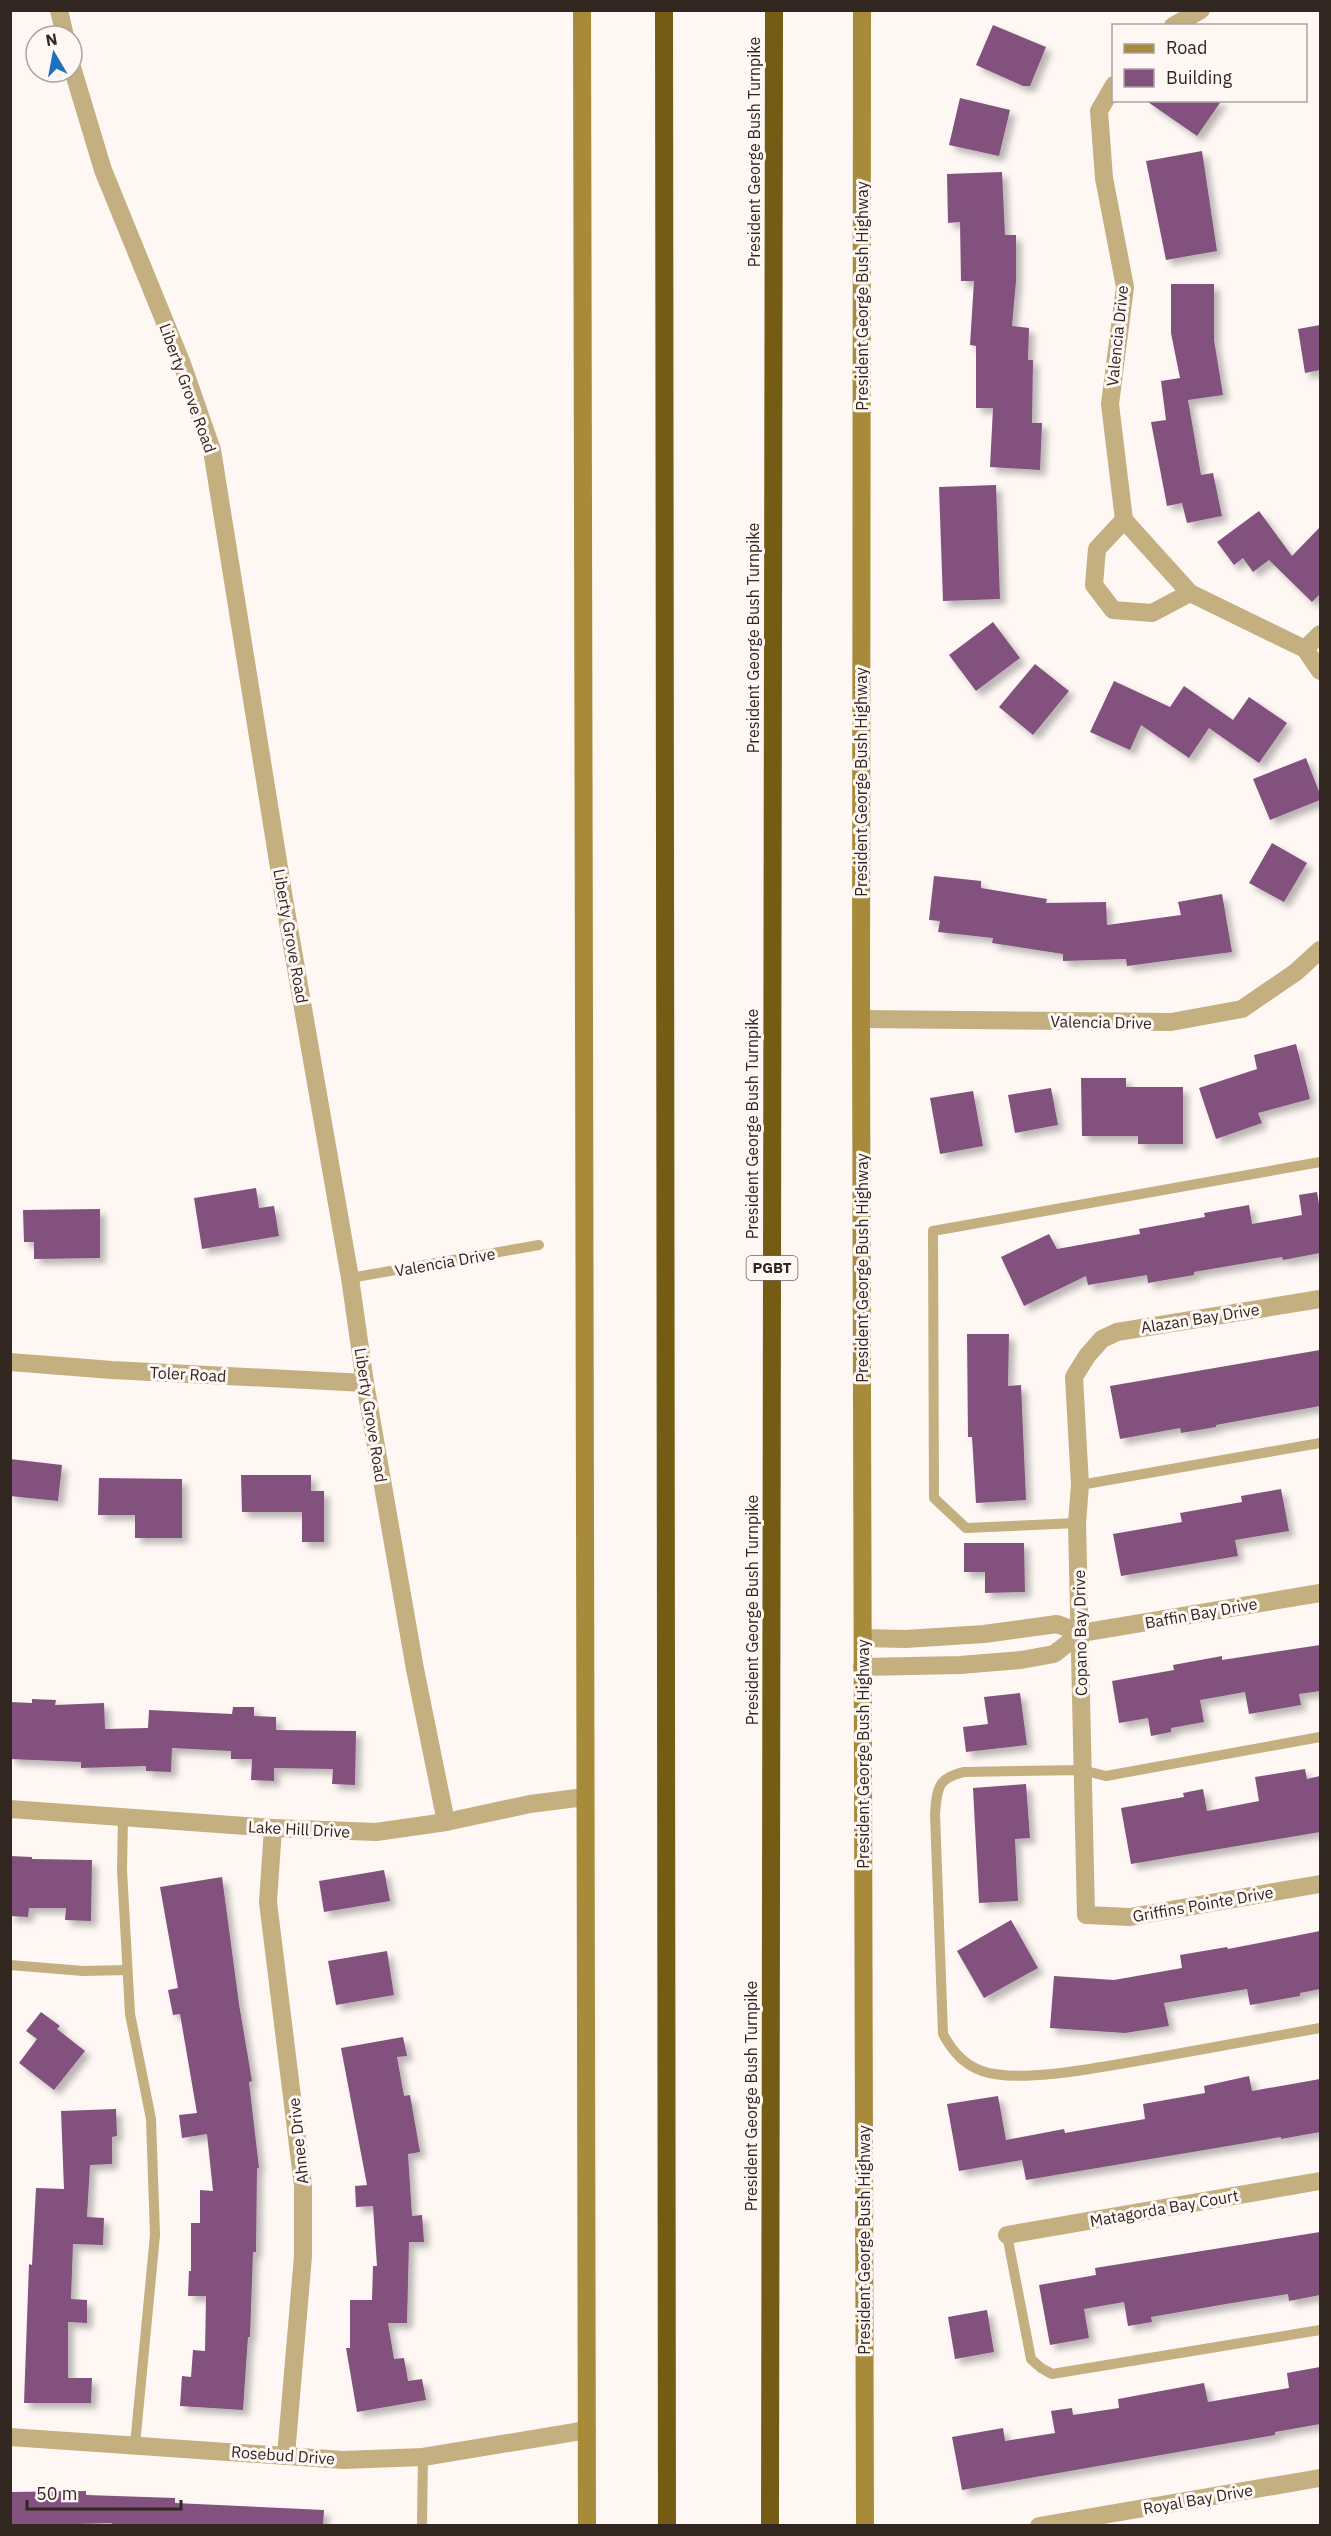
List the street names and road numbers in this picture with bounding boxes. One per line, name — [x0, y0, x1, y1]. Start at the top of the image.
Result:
street label: President George Bush Turnpike — [744, 37, 764, 267]
street label: President George Bush Highway — [852, 181, 872, 411]
street label: Valencia Drive — [1102, 284, 1132, 388]
street label: Liberty Grove Road — [155, 321, 221, 455]
street label: President George Bush Turnpike — [743, 523, 763, 753]
street label: President George Bush Highway — [851, 667, 871, 897]
street label: Liberty Grove Road — [269, 867, 313, 1005]
street label: President George Bush Turnpike — [742, 1009, 762, 1239]
street label: Valencia Drive — [1050, 1011, 1152, 1033]
street label: President George Bush Highway — [852, 1153, 872, 1383]
street label: Valencia Drive — [393, 1243, 497, 1281]
road number: PGBT — [746, 1256, 798, 1280]
street label: Alazan Bay Drive — [1139, 1299, 1261, 1337]
street label: Liberty Grove Road — [350, 1346, 392, 1484]
street label: Toler Road — [149, 1362, 227, 1386]
street label: President George Bush Turnpike — [742, 1495, 762, 1725]
street label: Copano Bay Drive — [1069, 1569, 1091, 1696]
street label: Baffin Bay Drive — [1143, 1593, 1259, 1633]
street label: President George Bush Highway — [853, 1639, 873, 1869]
street label: Lake Hill Drive — [247, 1816, 351, 1842]
street label: Griffins Pointe Drive — [1131, 1882, 1275, 1926]
street label: President George Bush Turnpike — [741, 1981, 761, 2211]
street label: Ahnee Drive — [283, 2097, 312, 2185]
street label: President George Bush Highway — [854, 2125, 874, 2355]
street label: Matagorda Bay Court — [1088, 2185, 1240, 2231]
street label: Rosebud Drive — [230, 2441, 336, 2469]
street label: Royal Bay Drive — [1142, 2479, 1255, 2518]

